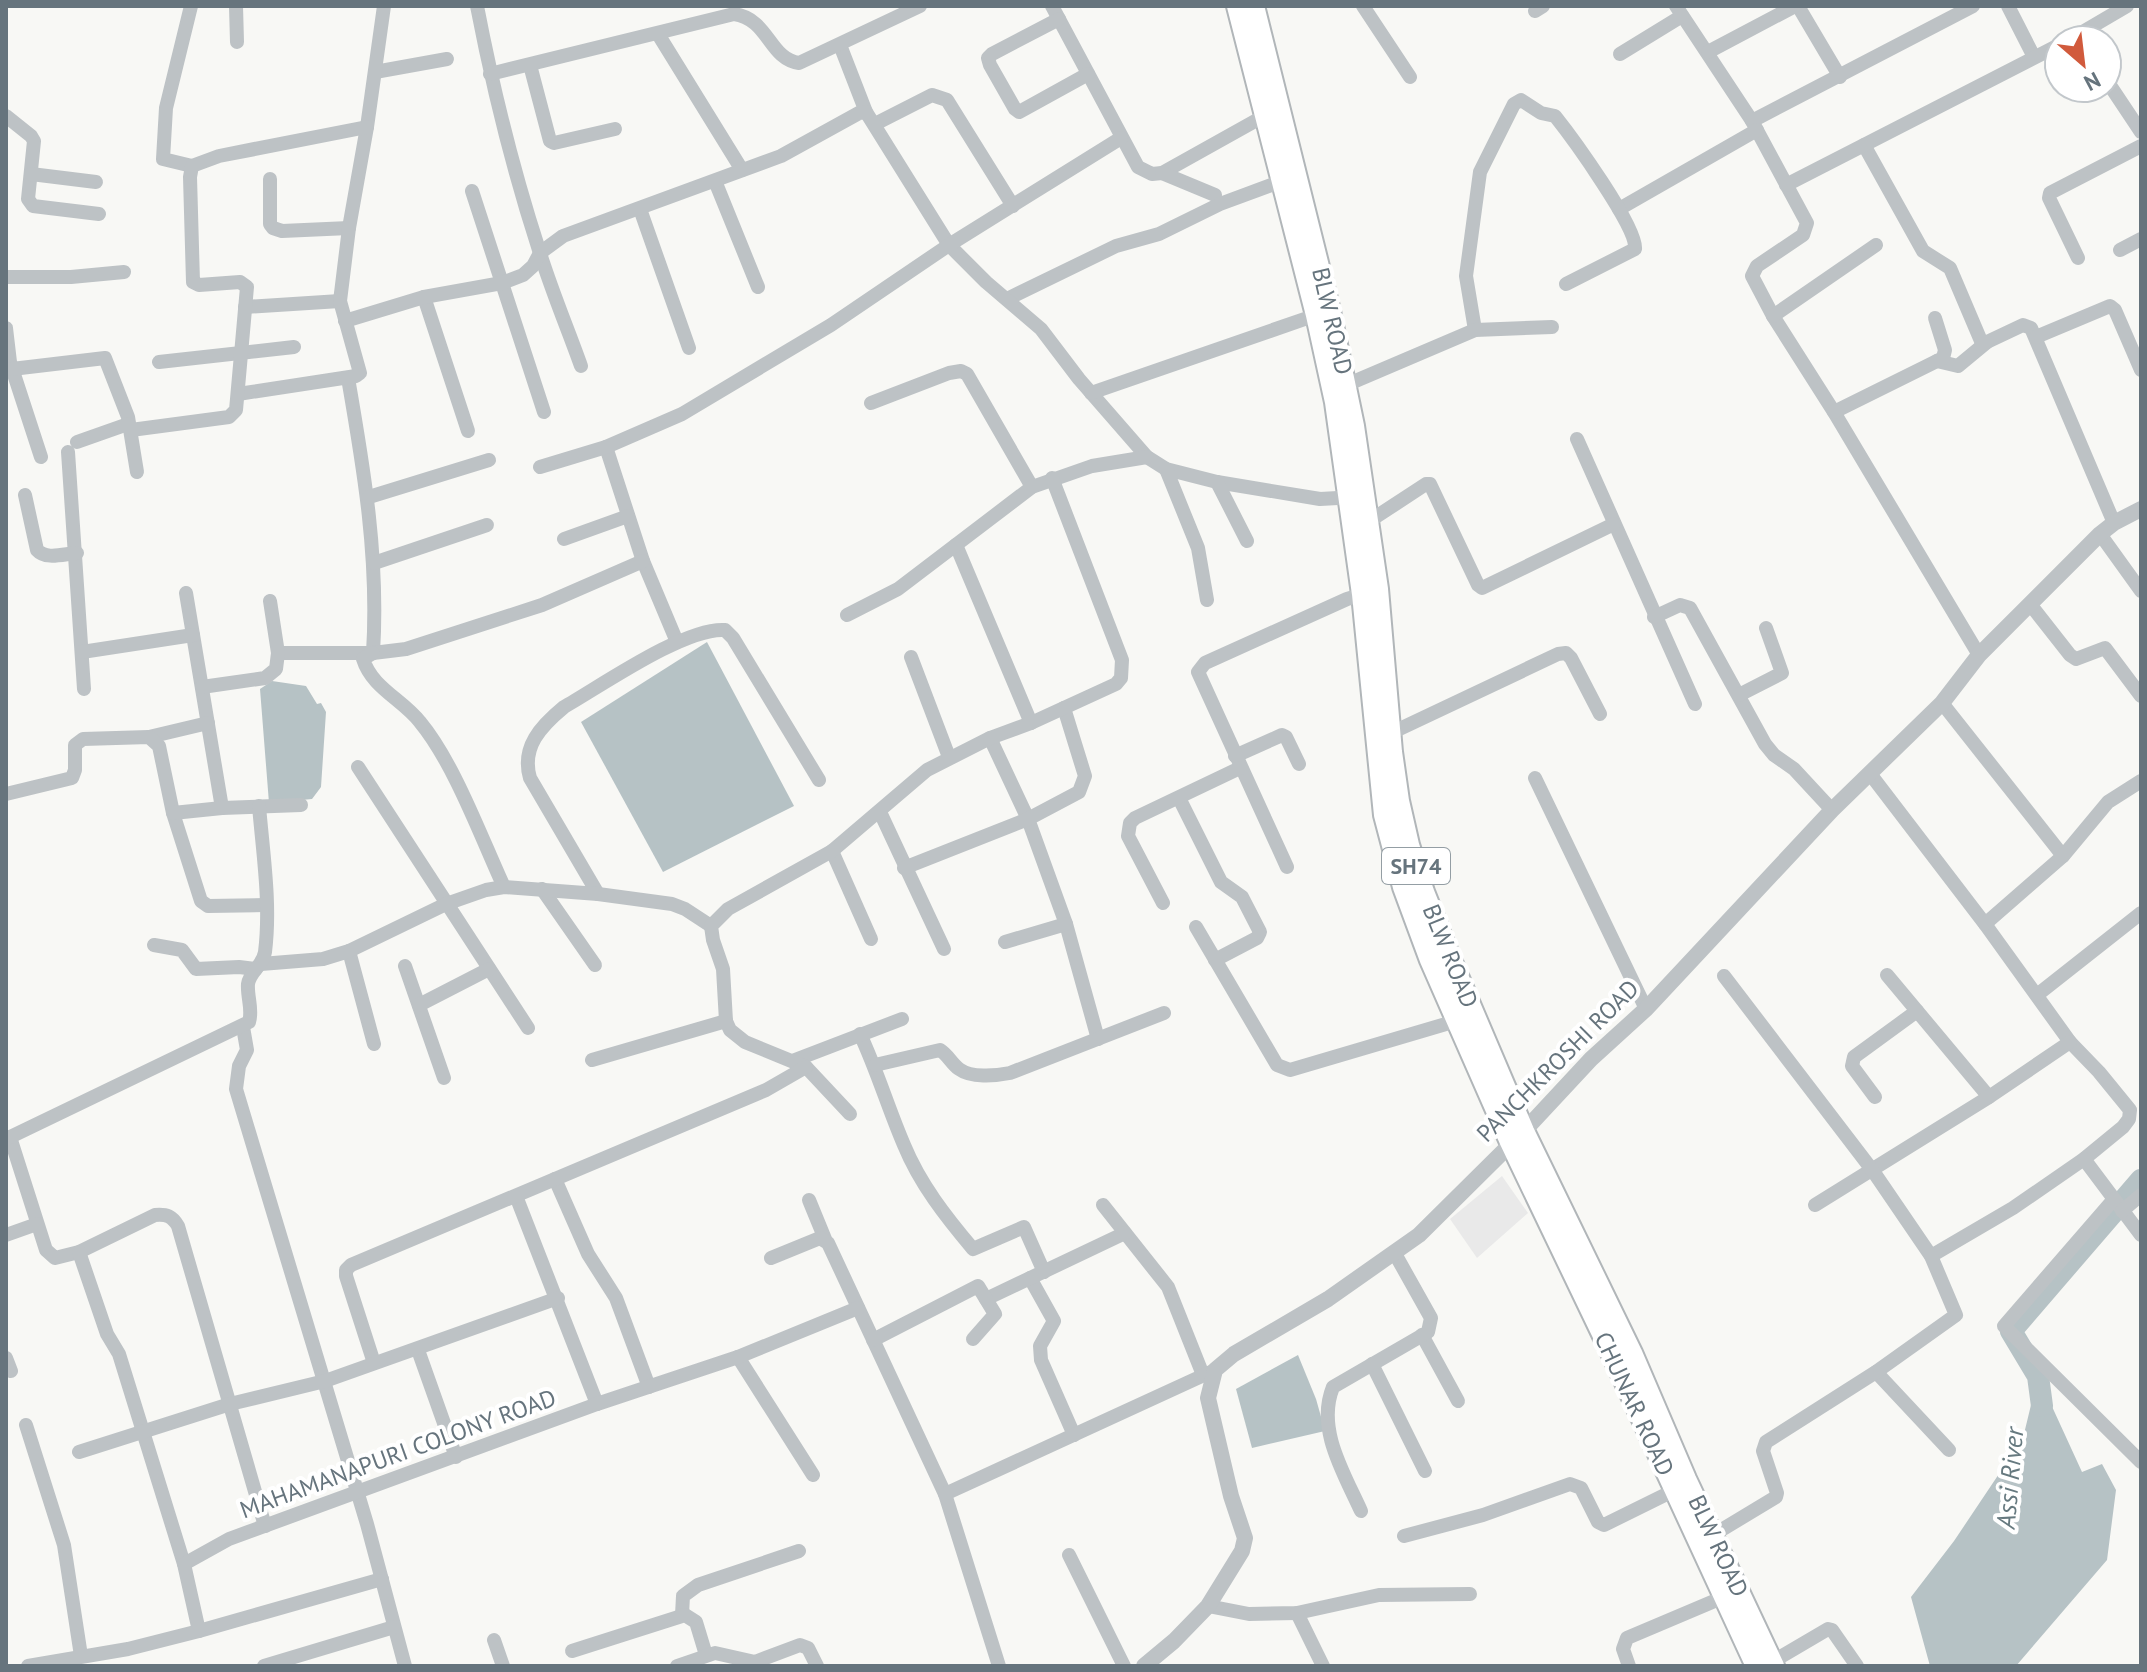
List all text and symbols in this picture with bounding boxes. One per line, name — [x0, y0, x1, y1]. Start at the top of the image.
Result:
north arrow — [2043, 24, 2123, 104]
text: N — [2079, 66, 2105, 97]
street label: BLW ROAD — [1305, 264, 1360, 378]
road number: SH74 — [1382, 848, 1450, 884]
street label: BLW ROAD — [1416, 899, 1485, 1012]
street label: PANCHKROSHI ROAD — [1470, 973, 1645, 1148]
street label: CHUNAR ROAD — [1588, 1327, 1681, 1481]
street label: MAHAMANAPURI COLONY ROAD — [236, 1382, 560, 1525]
water label: Assi River — [1989, 1424, 2030, 1531]
street label: BLW ROAD — [1681, 1490, 1756, 1602]

